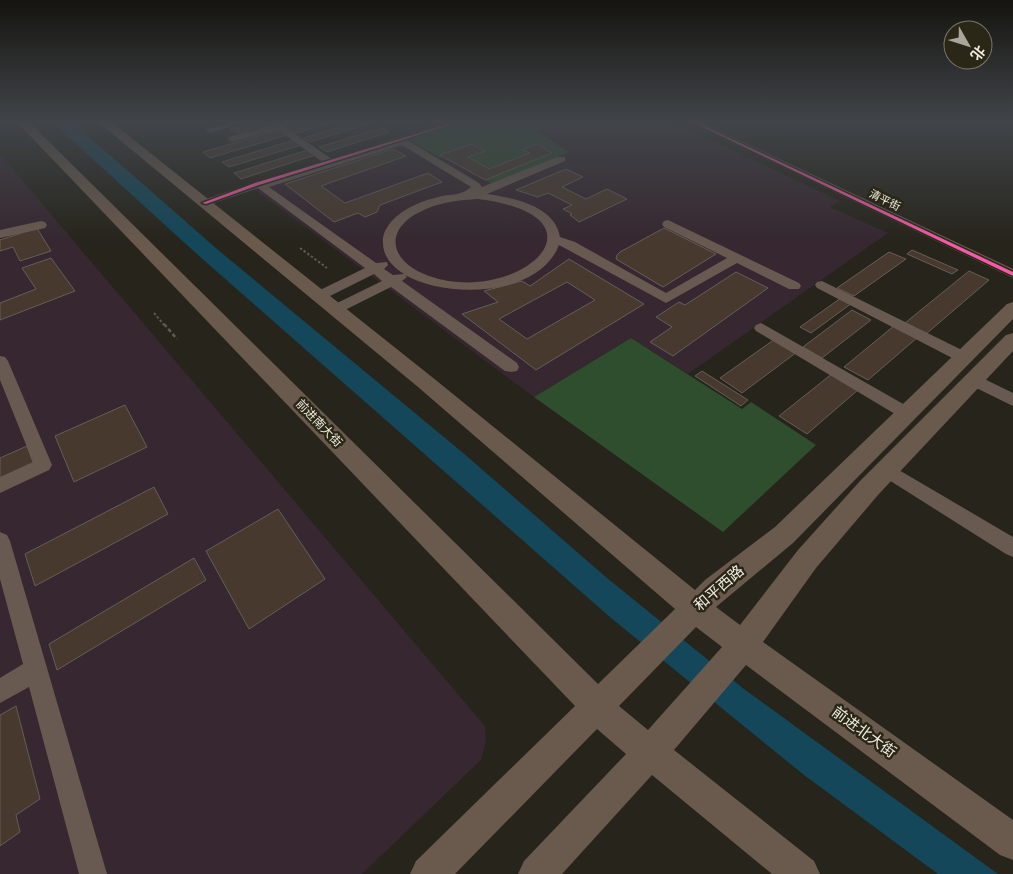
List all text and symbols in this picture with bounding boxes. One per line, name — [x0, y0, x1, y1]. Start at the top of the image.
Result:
north arrow — [943, 20, 993, 70]
text: 北 — [967, 42, 990, 64]
street label: 清平街 — [867, 186, 903, 214]
street label: 前进南大街 — [293, 396, 346, 449]
street label: 和平西路 — [690, 561, 748, 614]
street label: 前进北大街 — [828, 702, 900, 761]

